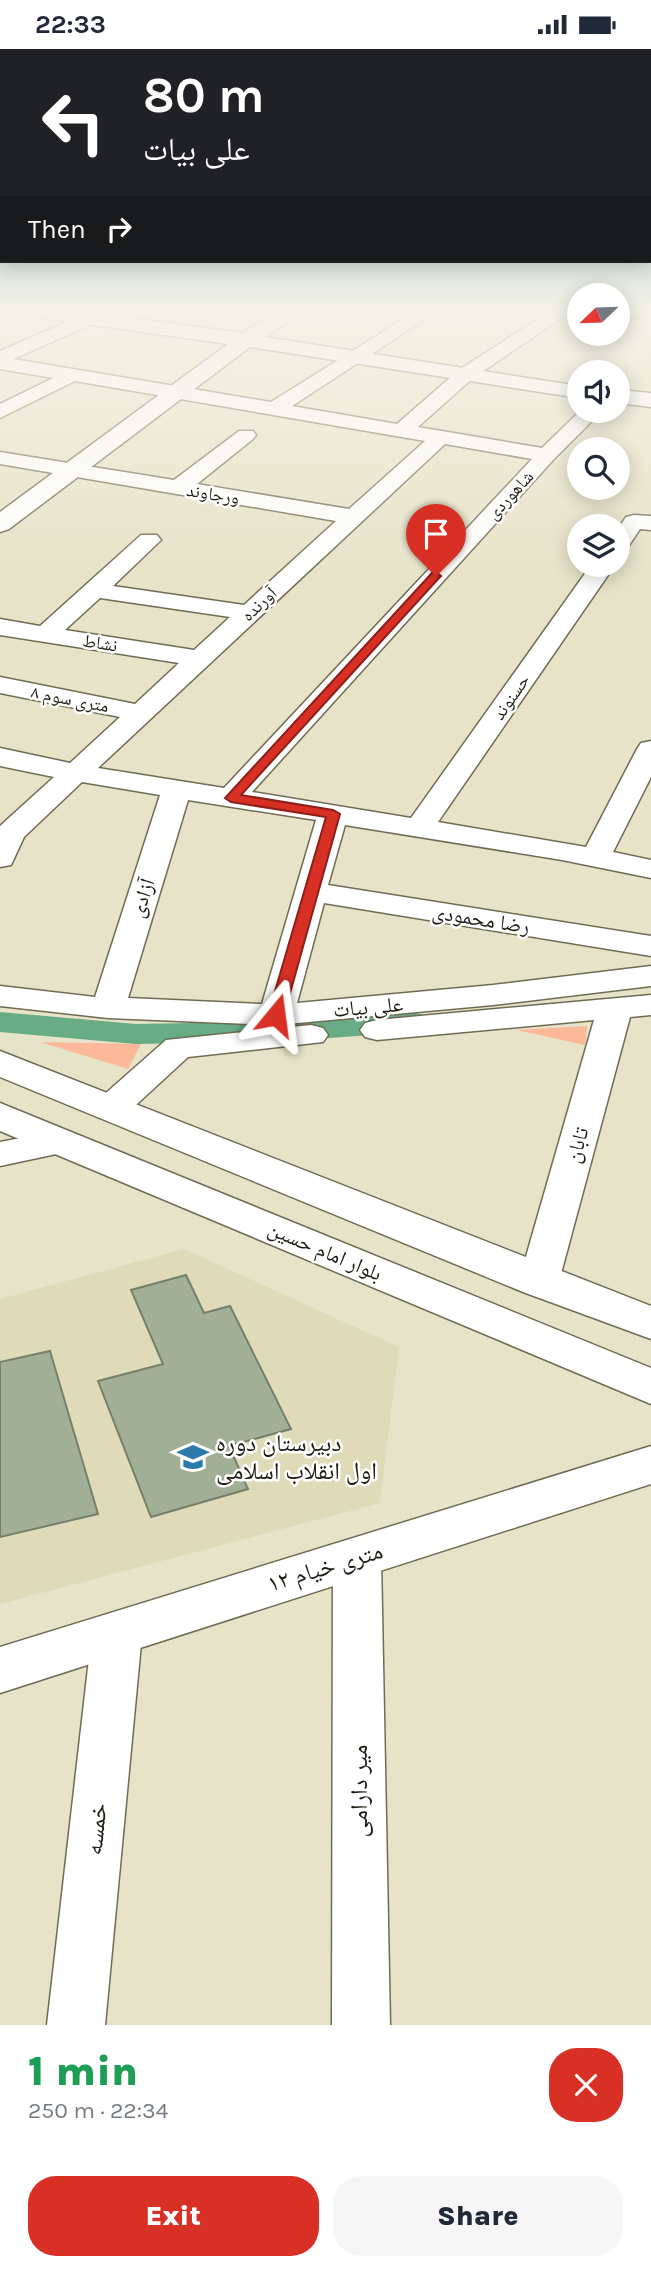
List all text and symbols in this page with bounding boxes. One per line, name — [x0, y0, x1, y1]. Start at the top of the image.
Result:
text: 22:33 — [35, 9, 106, 40]
text: 80 m — [143, 67, 265, 124]
icon: left — [28, 77, 119, 168]
text: علی بیات — [143, 131, 250, 168]
icon: right — [100, 210, 138, 248]
text: Then — [28, 214, 86, 245]
north arrow — [567, 283, 630, 347]
map controls — [567, 283, 630, 577]
button: sound — [567, 360, 630, 423]
button: search — [567, 437, 630, 500]
street label: شاهوردی — [482, 466, 538, 524]
street label: ورجاوند — [185, 479, 241, 509]
pin — [406, 504, 466, 576]
button: layers — [567, 514, 630, 577]
icon: arrive — [417, 515, 455, 553]
street label: آورنده — [237, 582, 282, 626]
street label: نشاط — [81, 629, 119, 657]
street label: حسنوند — [487, 670, 535, 724]
street label: ۸ متری سوم — [29, 681, 111, 718]
street label: آزادی — [124, 875, 160, 921]
street label: رضا محمودی — [430, 899, 532, 939]
position arrow — [239, 978, 313, 1052]
street label: علی بیات — [332, 992, 404, 1023]
street label: تابان — [561, 1124, 593, 1166]
street label: بلوار امام حسین — [264, 1216, 385, 1288]
place label: دبیرستان دوره اول انقلاب اسلامی — [216, 1429, 377, 1485]
school or university icon: دبیرستان دوره اول انقلاب اسلامی — [176, 1440, 210, 1474]
street label: ۱۲ متری خیام — [264, 1536, 386, 1600]
street label: میر دارامی — [345, 1744, 373, 1838]
street label: خمسه — [79, 1802, 113, 1856]
text: 1 min — [28, 2046, 138, 2096]
button: close — [549, 2048, 623, 2122]
text: 250 m · 22:34 — [28, 2097, 168, 2124]
button: Exit — [28, 2176, 319, 2256]
button: Share — [333, 2176, 623, 2256]

